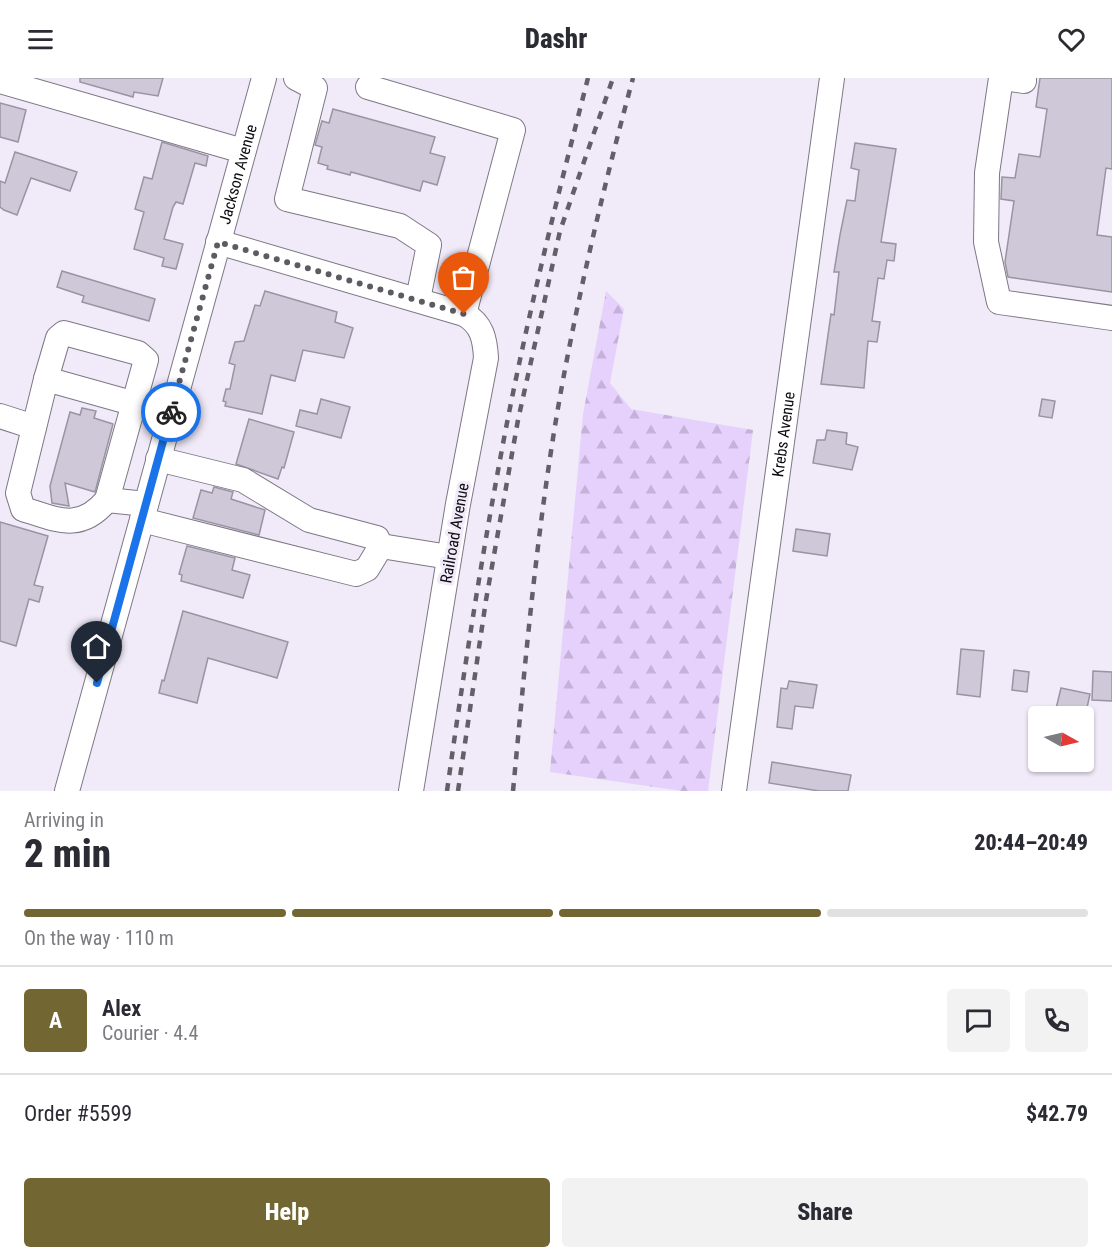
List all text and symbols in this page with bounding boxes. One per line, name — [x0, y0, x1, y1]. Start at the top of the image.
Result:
icon: menu — [24, 23, 57, 56]
text: Dashr — [525, 23, 587, 55]
icon: heart — [1055, 23, 1088, 56]
street label: Jackson Avenue — [215, 122, 261, 226]
pin — [438, 252, 489, 314]
icon: bag — [447, 261, 480, 294]
courier — [141, 382, 201, 442]
street label: Krebs Avenue — [768, 391, 799, 478]
icon: bike — [155, 396, 188, 429]
street label: Railroad Avenue — [436, 481, 473, 585]
pin — [71, 621, 122, 683]
icon: home — [80, 630, 113, 663]
north arrow — [1028, 706, 1094, 772]
map controls — [1028, 706, 1094, 772]
text: Arriving in — [24, 808, 104, 832]
text: 20:44–20:49 — [974, 830, 1088, 855]
text: 2 min — [24, 831, 111, 877]
text: On the way · 110 m — [24, 926, 174, 950]
button: chat — [947, 989, 1010, 1052]
button: phone — [1025, 989, 1088, 1052]
text: Alex — [102, 996, 141, 1021]
text: A — [49, 1008, 62, 1033]
text: Courier · 4.4 — [102, 1021, 198, 1045]
text: Order #5599 — [24, 1101, 132, 1126]
text: $42.79 — [1026, 1101, 1088, 1126]
button: Help — [24, 1178, 550, 1247]
button: Share — [562, 1178, 1088, 1247]

